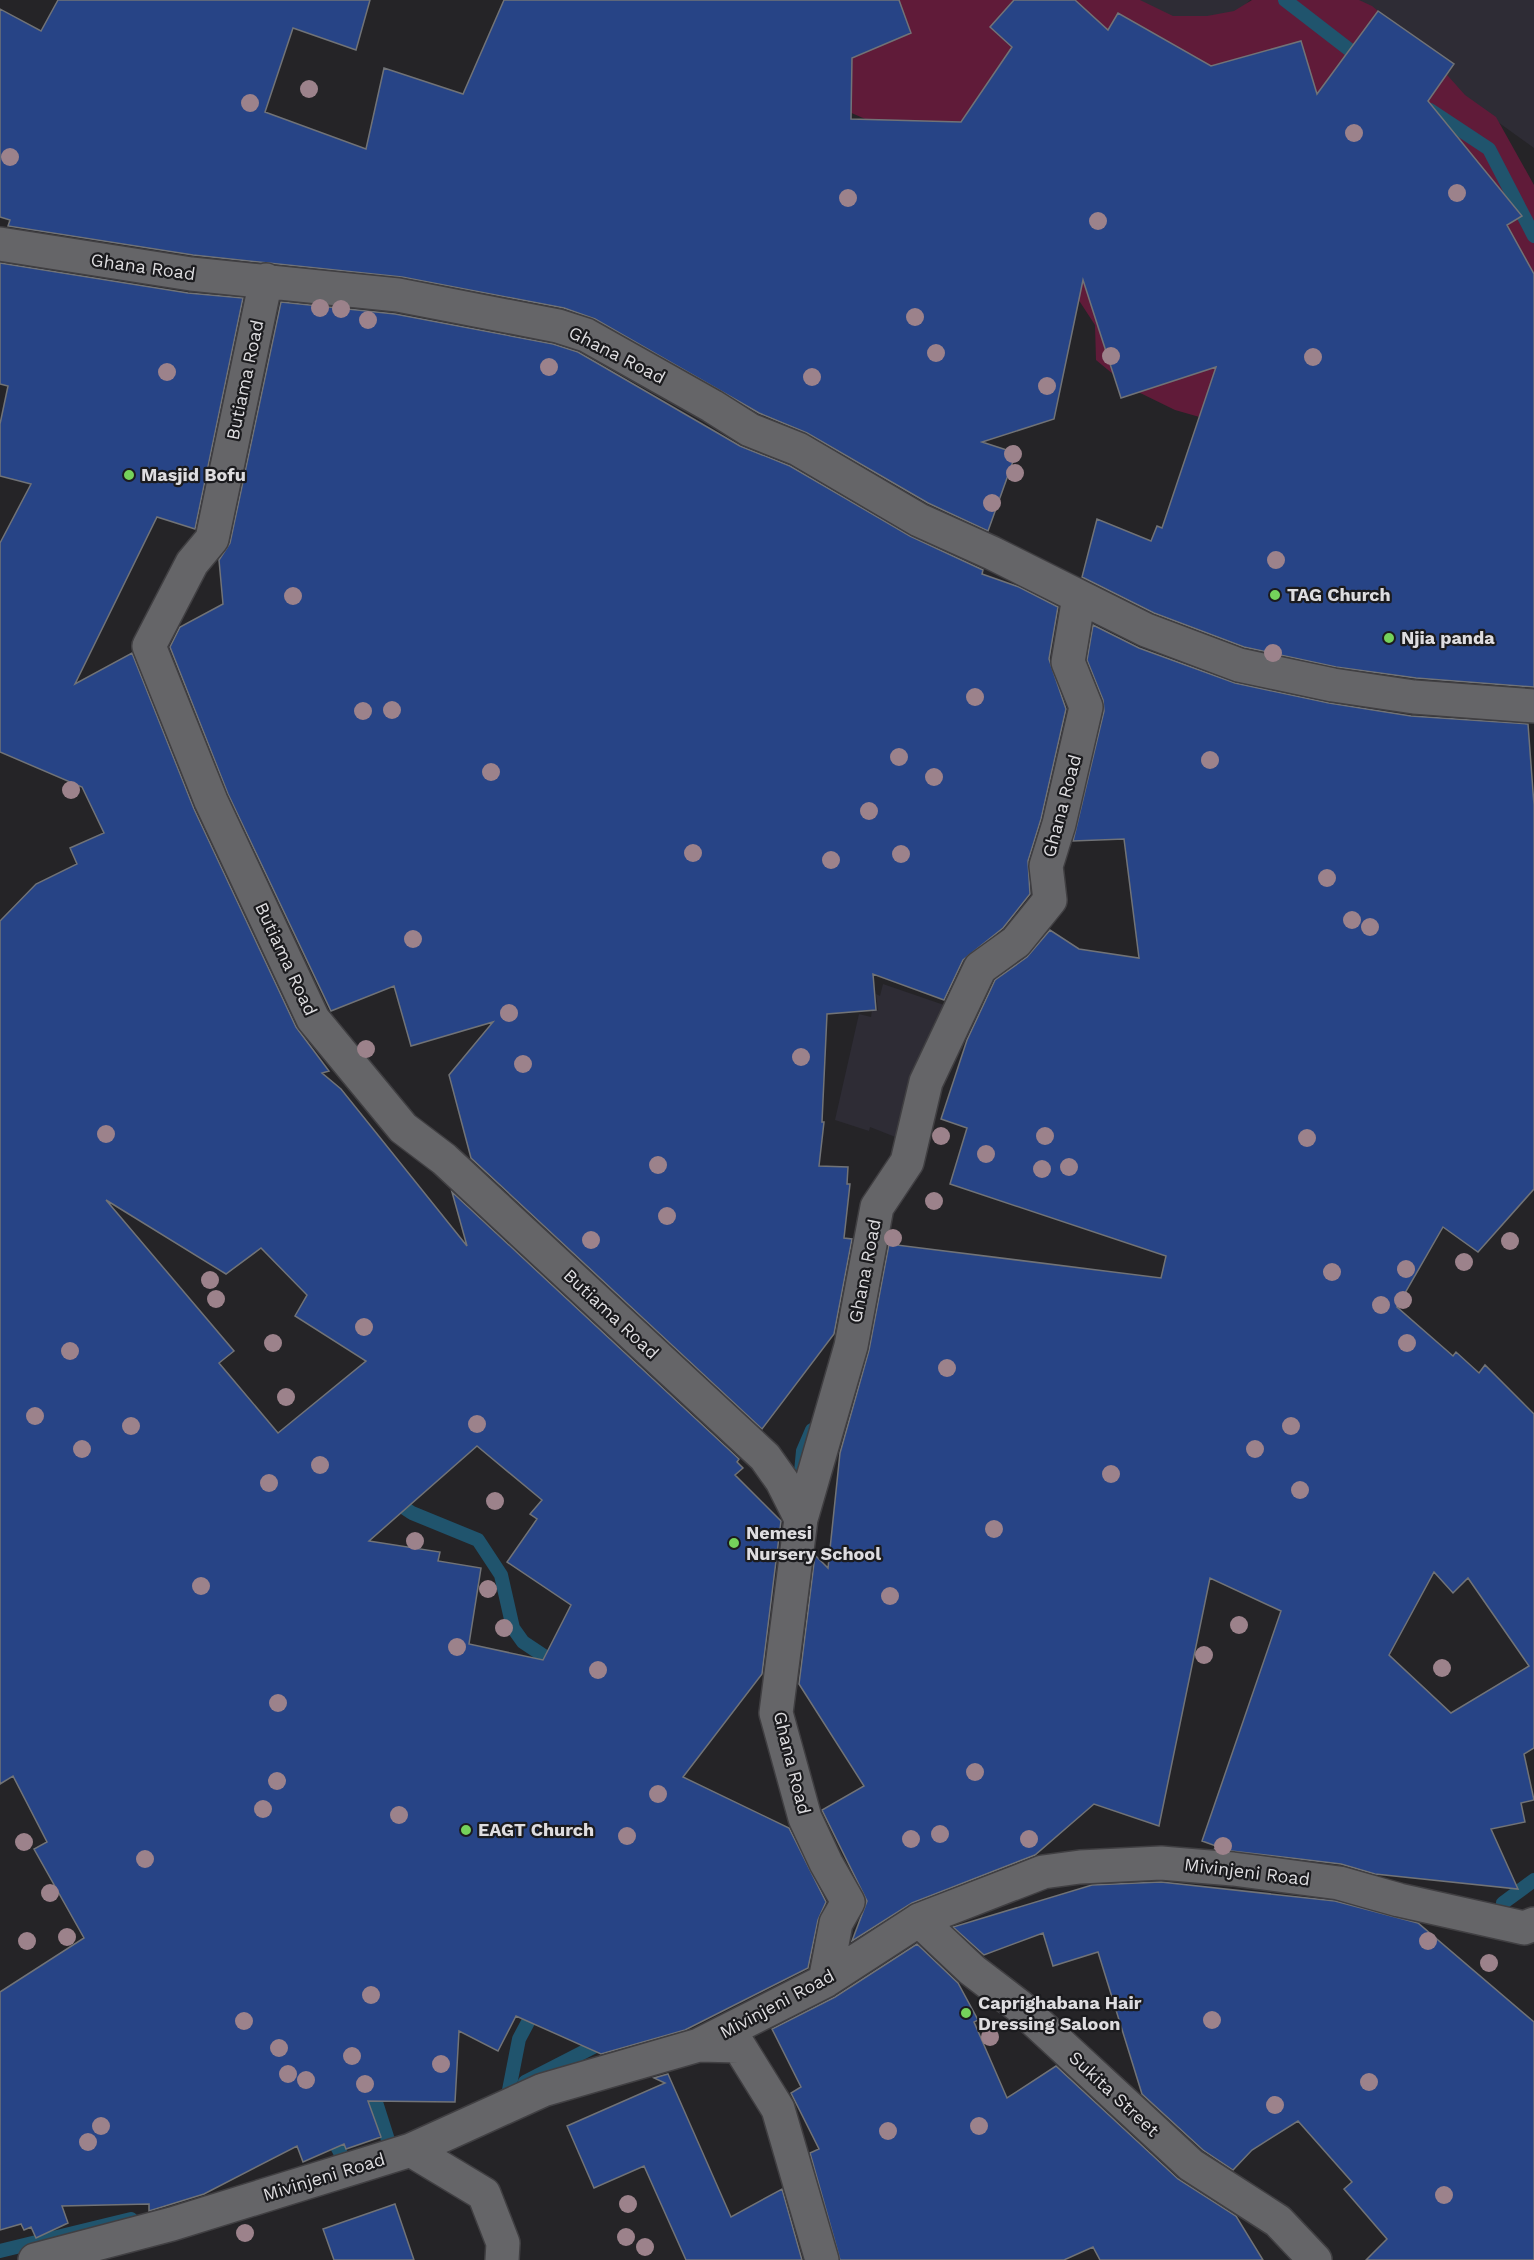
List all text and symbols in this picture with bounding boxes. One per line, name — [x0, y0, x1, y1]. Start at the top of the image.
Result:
street label: Ghana Road — [89, 249, 197, 284]
street label: Butiama Road — [222, 318, 268, 442]
street label: Ghana Road — [566, 321, 669, 388]
place label: Masjid Bofu — [141, 464, 246, 485]
marker: Masjid Bofu — [122, 468, 136, 482]
place label: TAG Church — [1287, 584, 1391, 605]
marker: TAG Church — [1268, 588, 1282, 602]
place label: Njia panda — [1401, 627, 1495, 648]
marker: Njia panda — [1382, 631, 1396, 645]
street label: Ghana Road — [1038, 752, 1085, 859]
street label: Butiama Road — [251, 899, 322, 1019]
street label: Ghana Road — [844, 1217, 885, 1325]
street label: Butiama Road — [559, 1264, 663, 1363]
place label: Nemesi Nursery School — [746, 1522, 881, 1564]
marker: Nemesi Nursery School — [727, 1536, 741, 1550]
street label: Ghana Road — [770, 1709, 815, 1817]
place label: EAGT Church — [478, 1819, 594, 1840]
marker: EAGT Church — [459, 1823, 473, 1837]
street label: Mivinjeni Road — [1183, 1853, 1311, 1890]
street label: Mivinjeni Road — [716, 1965, 838, 2043]
place label: Caprighabana Hair Dressing Saloon — [978, 1992, 1142, 2034]
marker: Caprighabana Hair Dressing Saloon — [959, 2006, 973, 2020]
street label: Sukita Street — [1065, 2047, 1164, 2141]
street label: Mivinjeni Road — [260, 2148, 387, 2205]

